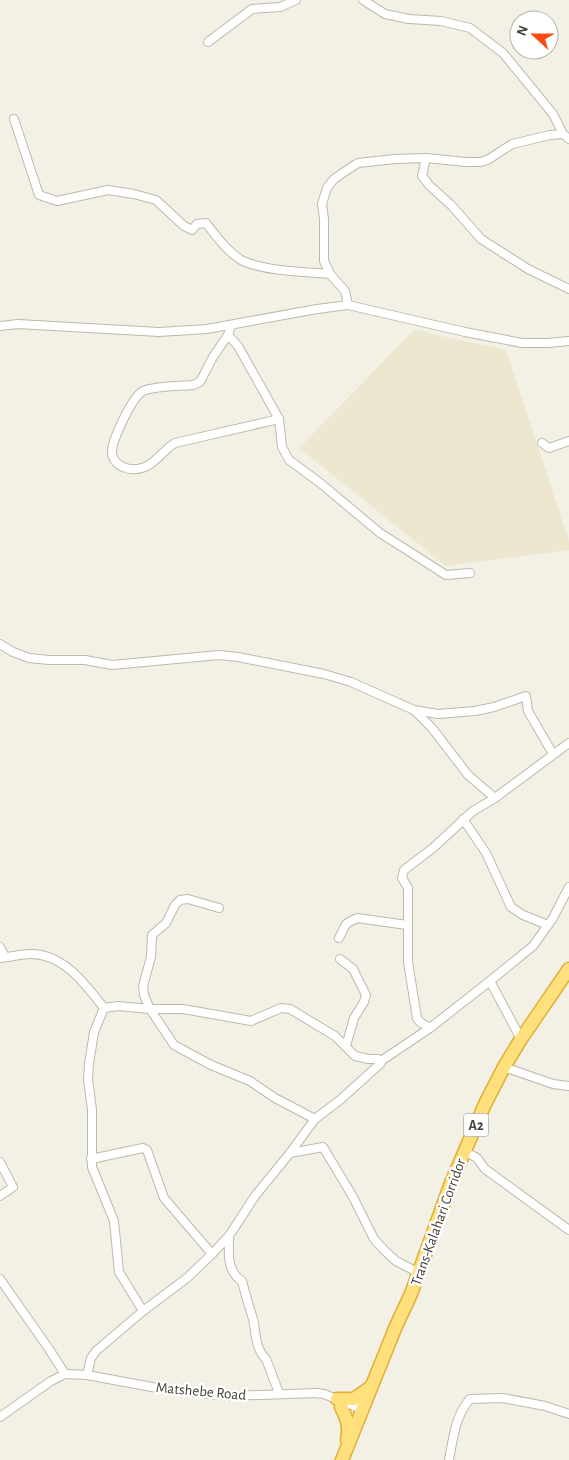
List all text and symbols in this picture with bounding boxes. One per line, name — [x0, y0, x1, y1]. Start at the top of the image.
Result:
north arrow — [509, 10, 559, 60]
text: N — [515, 24, 531, 38]
road number: A2 — [464, 1114, 488, 1136]
street label: Trans-Kalahari Corridor — [408, 1156, 469, 1288]
street label: Matshebe Road — [155, 1380, 247, 1403]

